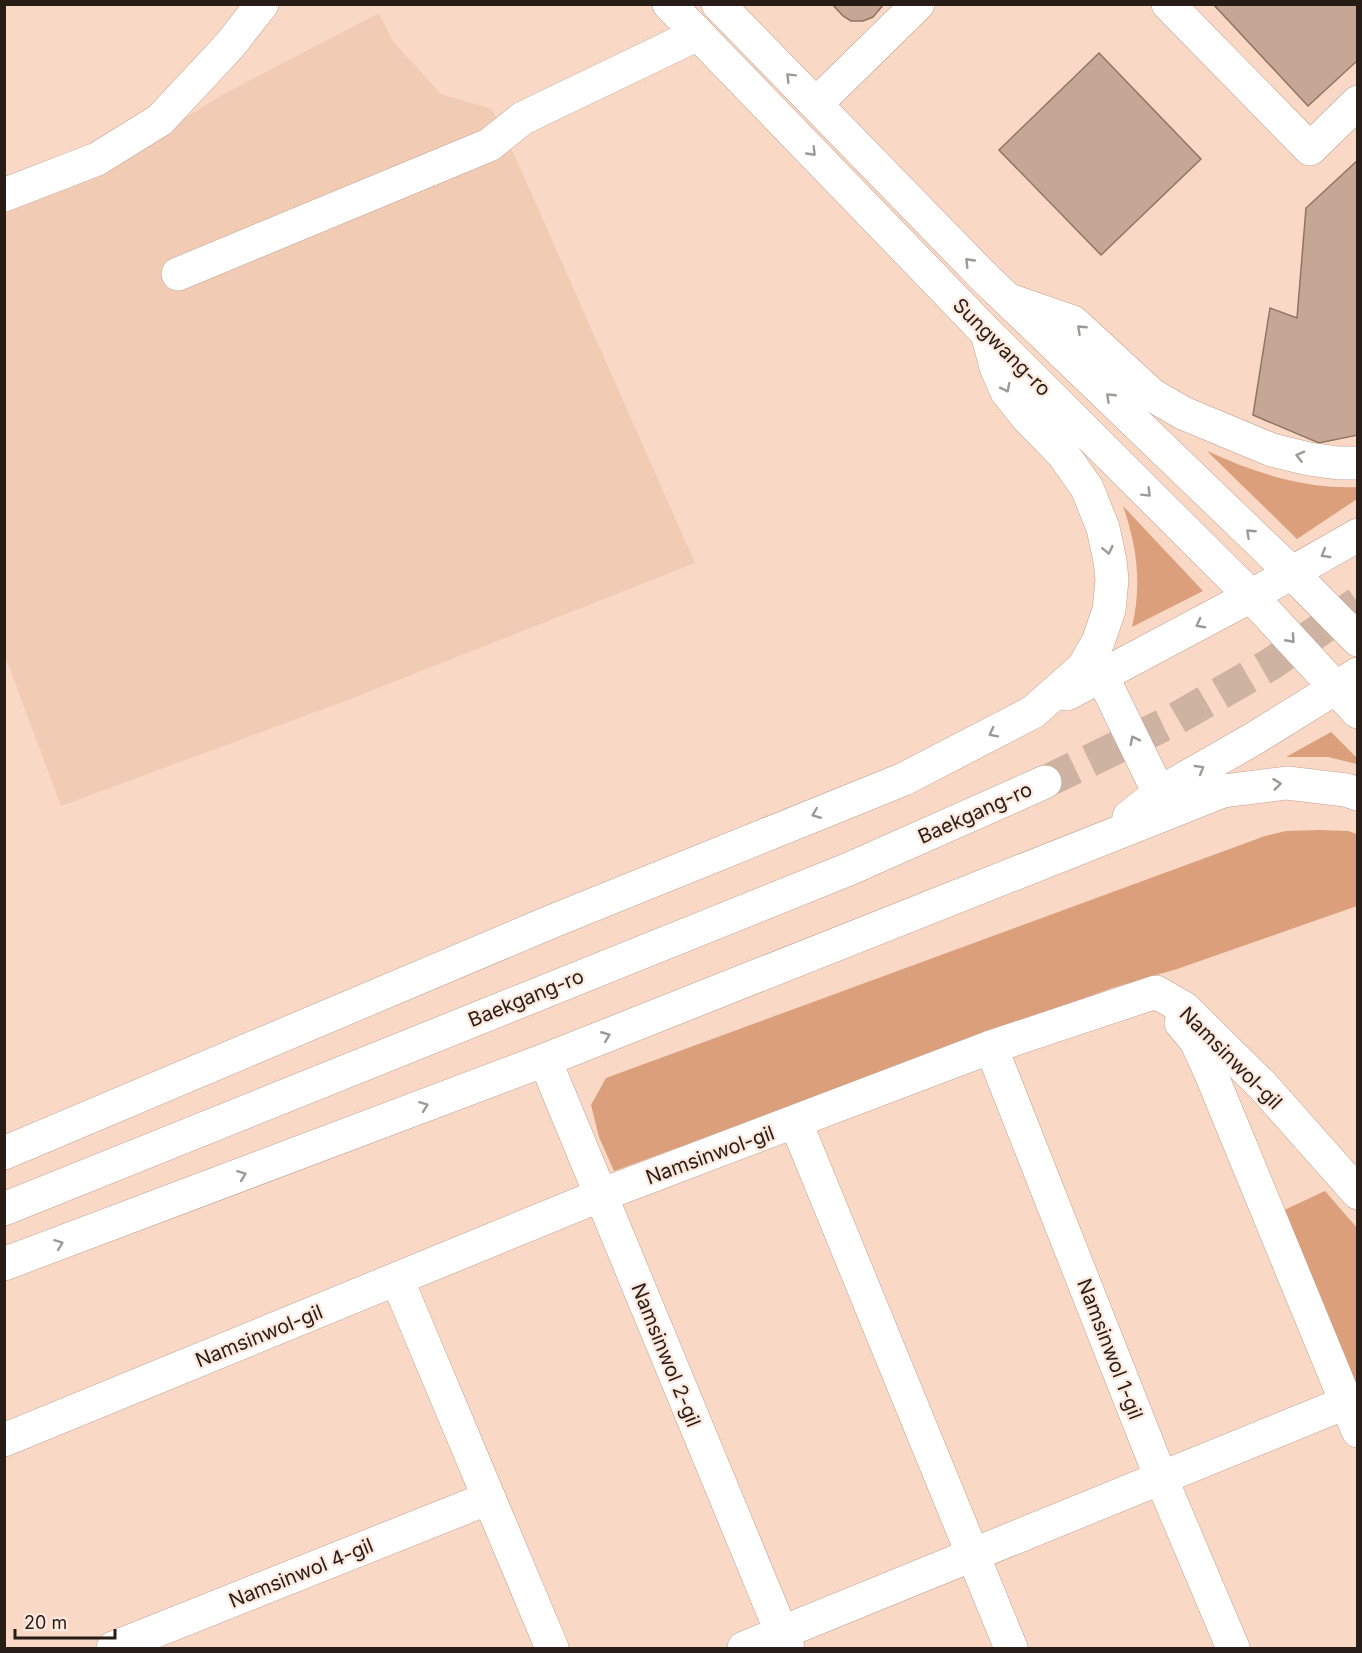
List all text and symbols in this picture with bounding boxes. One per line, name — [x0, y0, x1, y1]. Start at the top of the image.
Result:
one-way arrow — [786, 73, 797, 84]
one-way arrow — [805, 145, 816, 156]
one-way arrow — [965, 258, 976, 269]
street label: Sungwang-ro — [948, 293, 1056, 401]
one-way arrow — [1077, 325, 1088, 336]
one-way arrow — [999, 381, 1010, 392]
one-way arrow — [1106, 393, 1116, 404]
one-way arrow — [1295, 451, 1305, 464]
one-way arrow — [1140, 485, 1151, 496]
one-way arrow — [1246, 529, 1257, 540]
one-way arrow — [1101, 544, 1114, 554]
one-way arrow — [1321, 547, 1331, 558]
one-way arrow — [1195, 617, 1206, 628]
one-way arrow — [1283, 632, 1294, 643]
one-way arrow — [989, 726, 999, 737]
one-way arrow — [1129, 735, 1141, 746]
one-way arrow — [1194, 765, 1205, 776]
street label: Baekgang-ro — [914, 777, 1036, 849]
one-way arrow — [1272, 779, 1281, 791]
one-way arrow — [811, 807, 822, 819]
street label: Baekgang-ro — [465, 964, 587, 1032]
street label: Namsinwol-gil — [1175, 1002, 1287, 1114]
one-way arrow — [600, 1031, 611, 1043]
one-way arrow — [418, 1101, 429, 1113]
street label: Namsinwol-gil — [642, 1121, 778, 1189]
one-way arrow — [236, 1170, 247, 1182]
one-way arrow — [53, 1239, 64, 1251]
street label: Namsinwol 1-gil — [1072, 1275, 1148, 1423]
street label: Namsinwol 2-gil — [626, 1280, 706, 1430]
street label: Namsinwol-gil — [192, 1300, 326, 1372]
street label: Namsinwol 4-gil — [225, 1533, 377, 1613]
scale bar — [15, 1602, 116, 1640]
text: 20 m — [24, 1612, 67, 1633]

